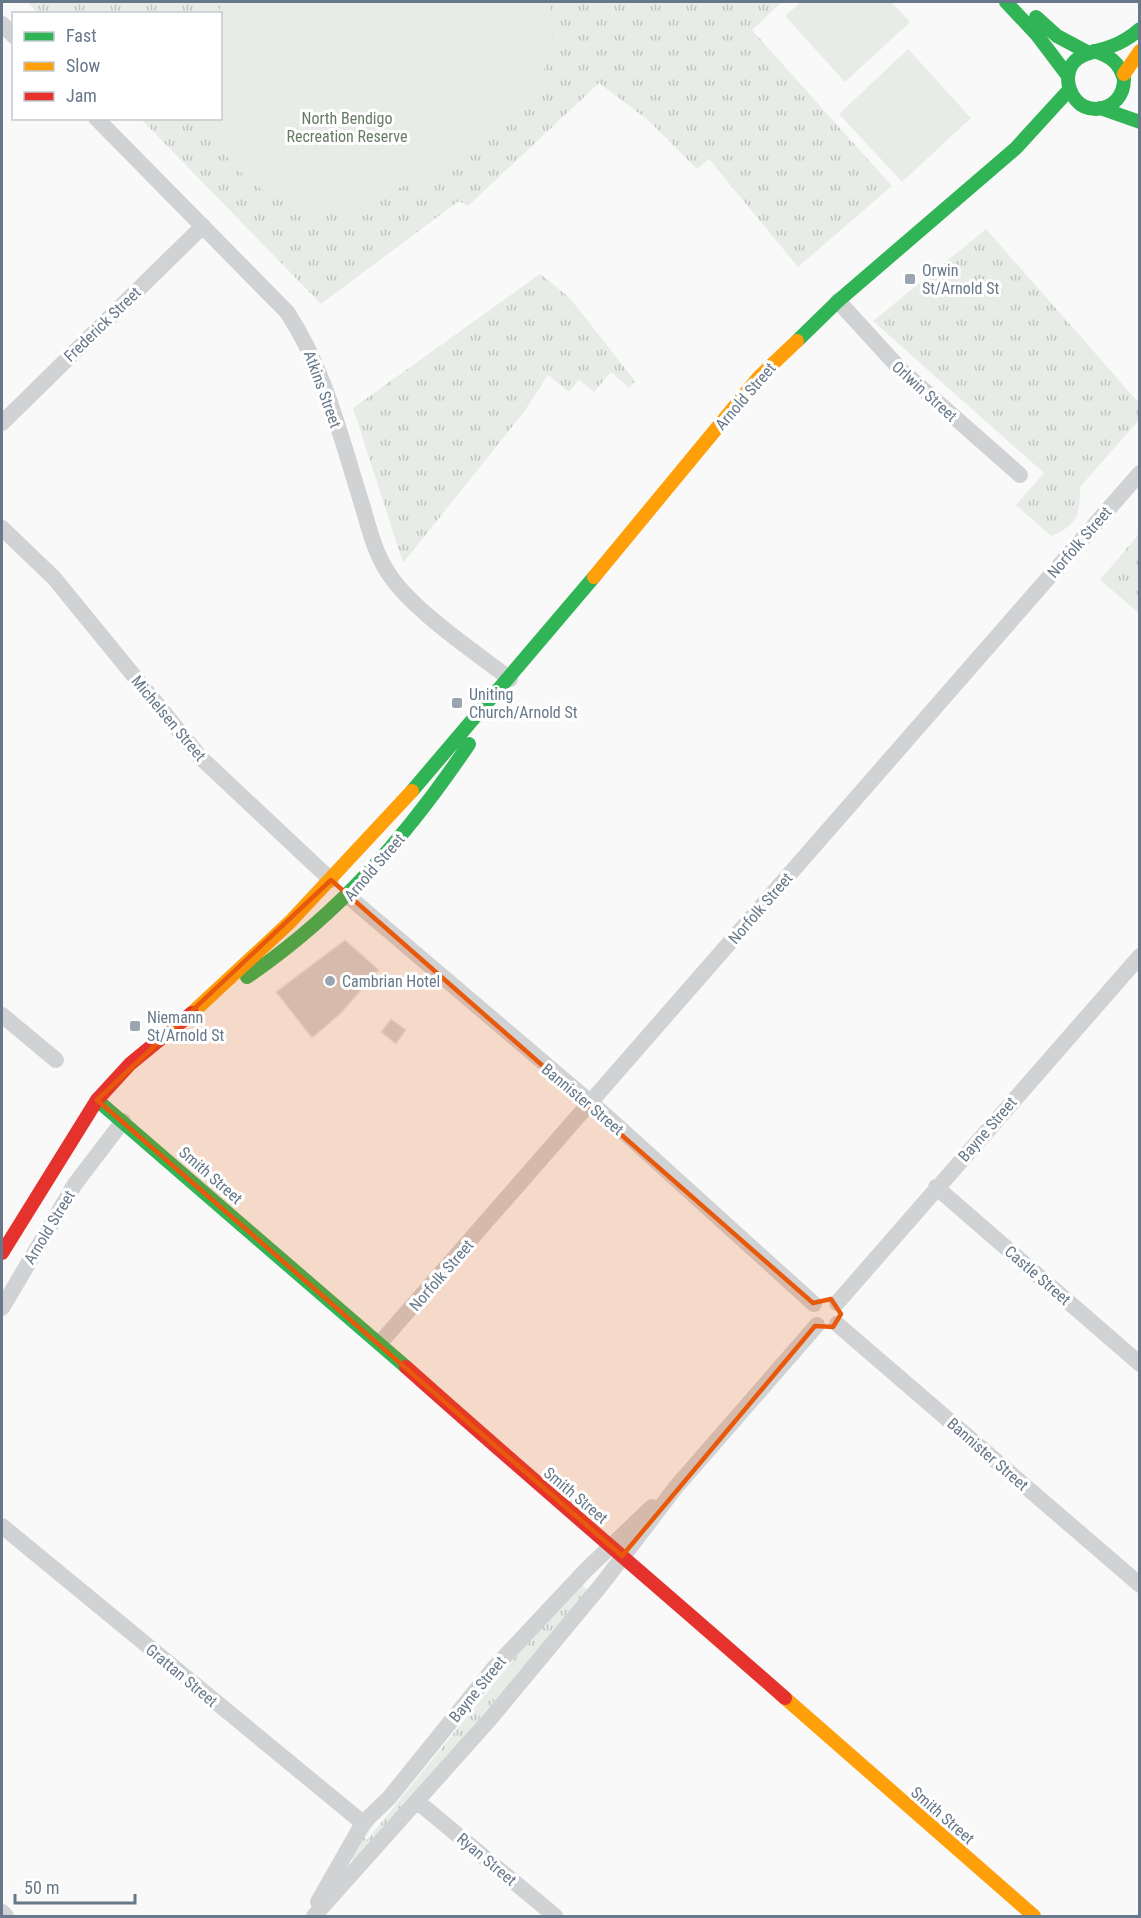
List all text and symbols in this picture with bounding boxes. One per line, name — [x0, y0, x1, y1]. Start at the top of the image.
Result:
legend — [12, 12, 222, 120]
text: Fast — [66, 25, 97, 46]
text: Slow — [66, 55, 101, 76]
text: Jam — [66, 85, 97, 106]
park label: North Bendigo Recreation Reserve — [286, 109, 408, 146]
place label: Orwin St/Arnold St — [922, 261, 999, 298]
marker: Orwin St/Arnold St — [903, 272, 917, 286]
street label: Frederick Street — [60, 283, 145, 366]
street label: Atkins Street — [300, 348, 345, 431]
street label: Orlwin Street — [888, 357, 961, 426]
street label: Arnold Street — [711, 359, 780, 434]
street label: Norfolk Street — [1043, 503, 1116, 582]
street label: Michelsen Street — [127, 672, 210, 765]
place label: Uniting Church/Arnold St — [469, 685, 578, 722]
marker: Uniting Church/Arnold St — [450, 696, 464, 710]
street label: Arnold Street — [340, 830, 409, 905]
street label: Norfolk Street — [724, 869, 797, 948]
place label: Cambrian Hotel — [342, 972, 440, 991]
marker: Cambrian Hotel — [323, 974, 337, 988]
place label: Niemann St/Arnold St — [147, 1008, 224, 1045]
marker: Niemann St/Arnold St — [128, 1019, 142, 1033]
street label: Bannister Street — [538, 1060, 628, 1139]
street label: Bayne Street — [954, 1093, 1021, 1166]
street label: Smith Street — [175, 1143, 246, 1208]
street label: Arnold Street — [20, 1187, 79, 1268]
street label: Norfolk Street — [405, 1236, 478, 1315]
street label: Castle Street — [1001, 1242, 1075, 1309]
street label: Bannister Street — [943, 1414, 1032, 1495]
street label: Smith Street — [540, 1463, 612, 1528]
street label: Grattan Street — [142, 1640, 222, 1711]
street label: Bayne Street — [445, 1652, 510, 1726]
street label: Smith Street — [907, 1783, 978, 1848]
street label: Ryan Street — [453, 1829, 520, 1890]
scale bar — [15, 1867, 135, 1905]
text: 50 m — [24, 1877, 59, 1898]

